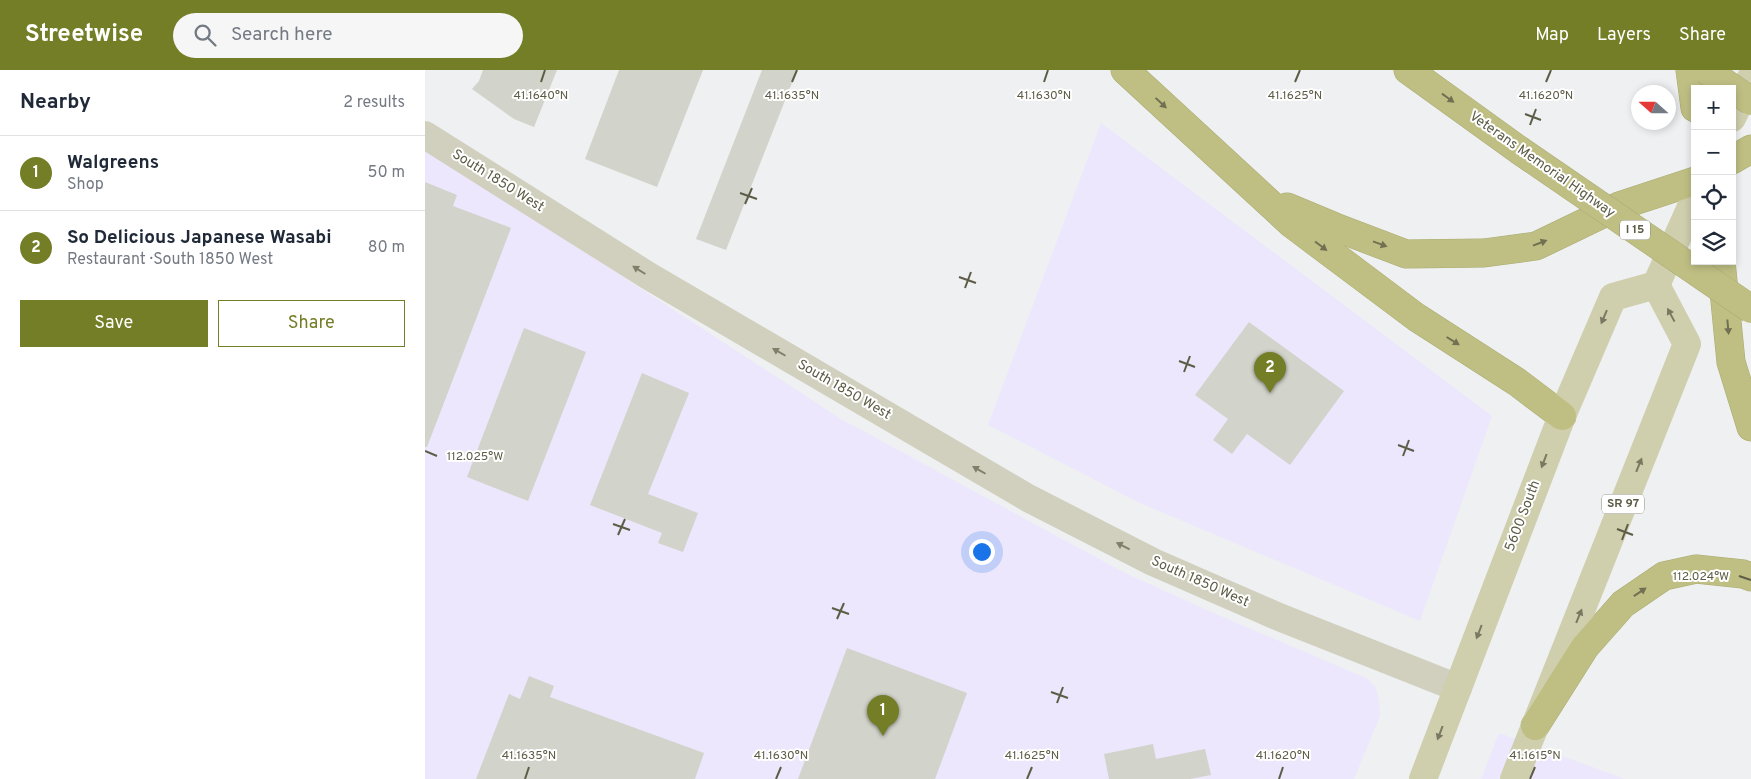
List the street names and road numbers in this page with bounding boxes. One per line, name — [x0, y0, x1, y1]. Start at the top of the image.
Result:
street label: Veterans Memorial Highway — [1466, 108, 1618, 222]
street label: South 1850 West — [449, 146, 547, 216]
road number: I 15 — [1620, 220, 1650, 240]
street label: South 1850 West — [794, 356, 894, 424]
street label: 5600 South — [1502, 478, 1544, 554]
road number: SR 97 — [1602, 494, 1644, 514]
street label: South 1850 West — [1149, 553, 1251, 611]

